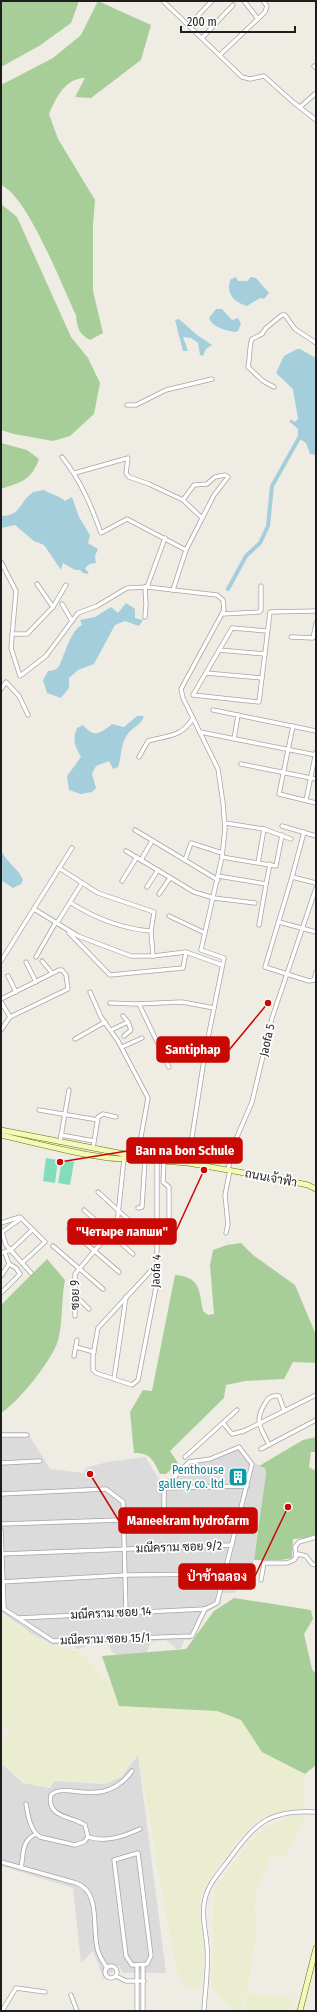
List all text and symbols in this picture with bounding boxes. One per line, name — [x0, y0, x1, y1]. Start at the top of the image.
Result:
scale bar — [181, 8, 295, 34]
text: 200 m — [187, 15, 217, 29]
street label: Jaofa 5 — [256, 1022, 278, 1058]
callout: Santiphap — [157, 1037, 229, 1062]
text: Santiphap — [165, 1042, 221, 1057]
callout: Ban na bon Schule — [127, 1138, 242, 1163]
text: Ban na bon Schule — [136, 1143, 235, 1158]
street label: ถนนเจ้าฟ้า — [244, 1166, 298, 1190]
callout: "Четыре лапши" — [68, 1219, 176, 1244]
text: "Четыре лапши" — [76, 1224, 168, 1239]
street label: Jaofa 4 — [148, 1254, 164, 1288]
street label: ซอย 9 — [68, 1280, 82, 1310]
place label: Penthouse gallery co. ltd — [158, 1463, 224, 1491]
building icon: Penthouse gallery co. ltd — [227, 1466, 249, 1488]
callout: Maneekram hydrofarm — [119, 1508, 257, 1533]
text: Maneekram hydrofarm — [127, 1513, 249, 1528]
street label: มณีคราม ซอย 9/2 — [136, 1537, 222, 1556]
callout: ป่าช้าฉลอง — [179, 1564, 255, 1589]
text: ป่าช้าฉลอง — [187, 1568, 247, 1584]
street label: มณีคราม ซอย 14 — [70, 1603, 152, 1622]
street label: มณีคราม ซอย 15/1 — [60, 1629, 150, 1648]

